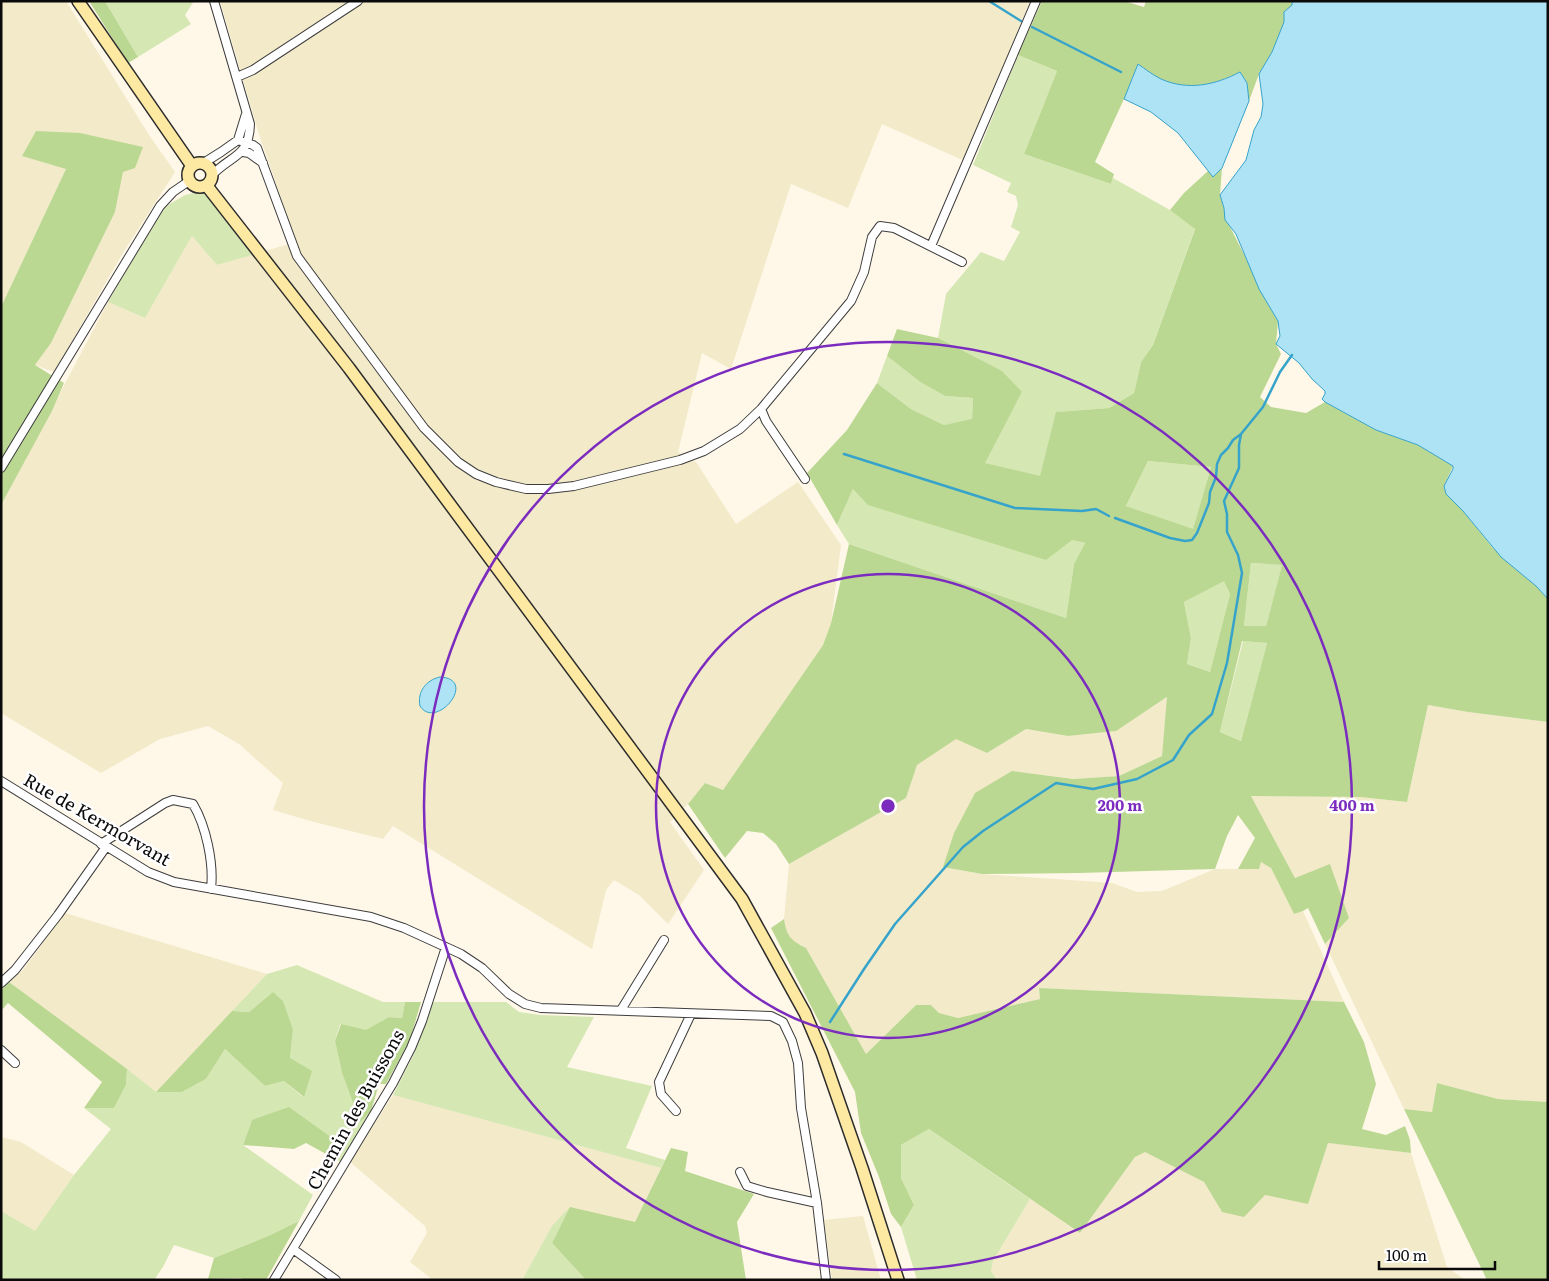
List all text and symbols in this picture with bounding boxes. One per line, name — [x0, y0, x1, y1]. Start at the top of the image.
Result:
street label: Rue de Kermorvant — [19, 765, 177, 872]
text: 200 m — [1098, 793, 1142, 816]
text: 400 m — [1329, 793, 1375, 816]
centre of rings — [879, 797, 897, 815]
street label: Chemin des Buissons — [299, 1024, 410, 1194]
scale bar — [1379, 1238, 1495, 1270]
text: 100 m — [1386, 1243, 1427, 1266]

